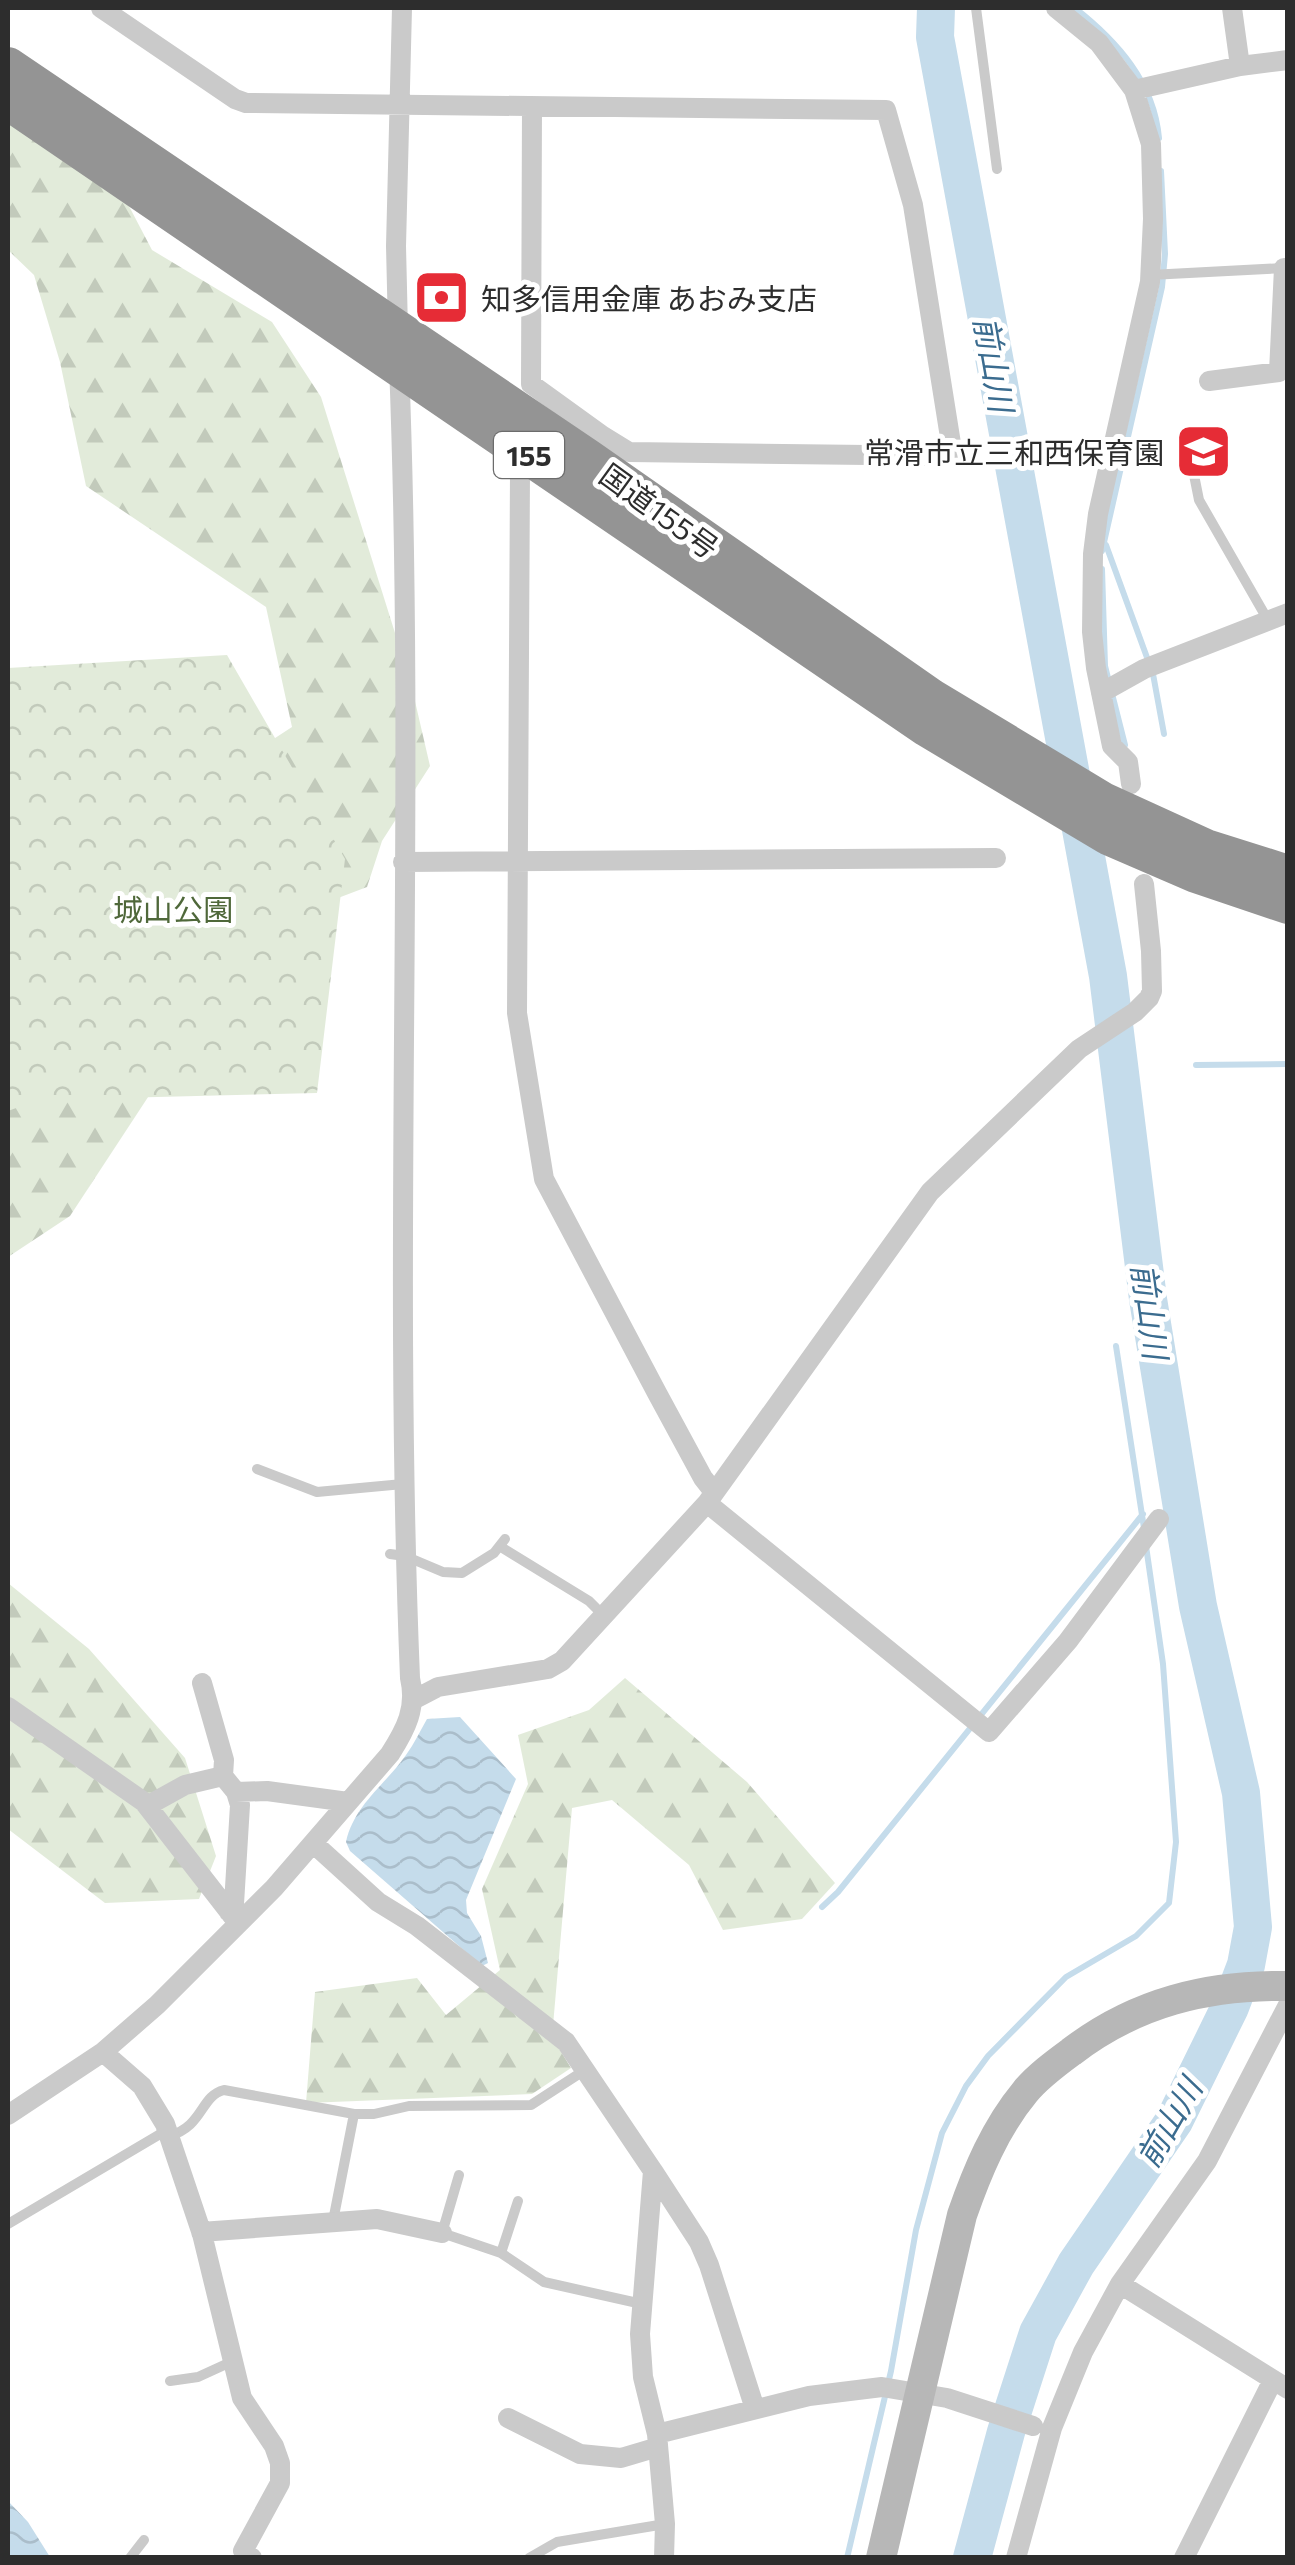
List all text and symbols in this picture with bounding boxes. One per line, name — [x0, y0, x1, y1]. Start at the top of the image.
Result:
bank icon: 知多信用金庫 あおみ支店 — [412, 267, 472, 327]
place label: 知多信用金庫 あおみ支店 — [481, 279, 817, 316]
water label: 前山川 — [967, 313, 1024, 418]
school or university icon: 常滑市立三和西保育園 — [1173, 421, 1233, 481]
road number: 155 — [494, 432, 564, 478]
place label: 常滑市立三和西保育園 — [864, 433, 1164, 470]
street label: 国道155号 — [594, 455, 726, 565]
park label: 城山公園 — [113, 890, 233, 927]
water label: 前山川 — [1125, 1261, 1178, 1364]
water label: 前山川 — [1127, 2068, 1211, 2174]

